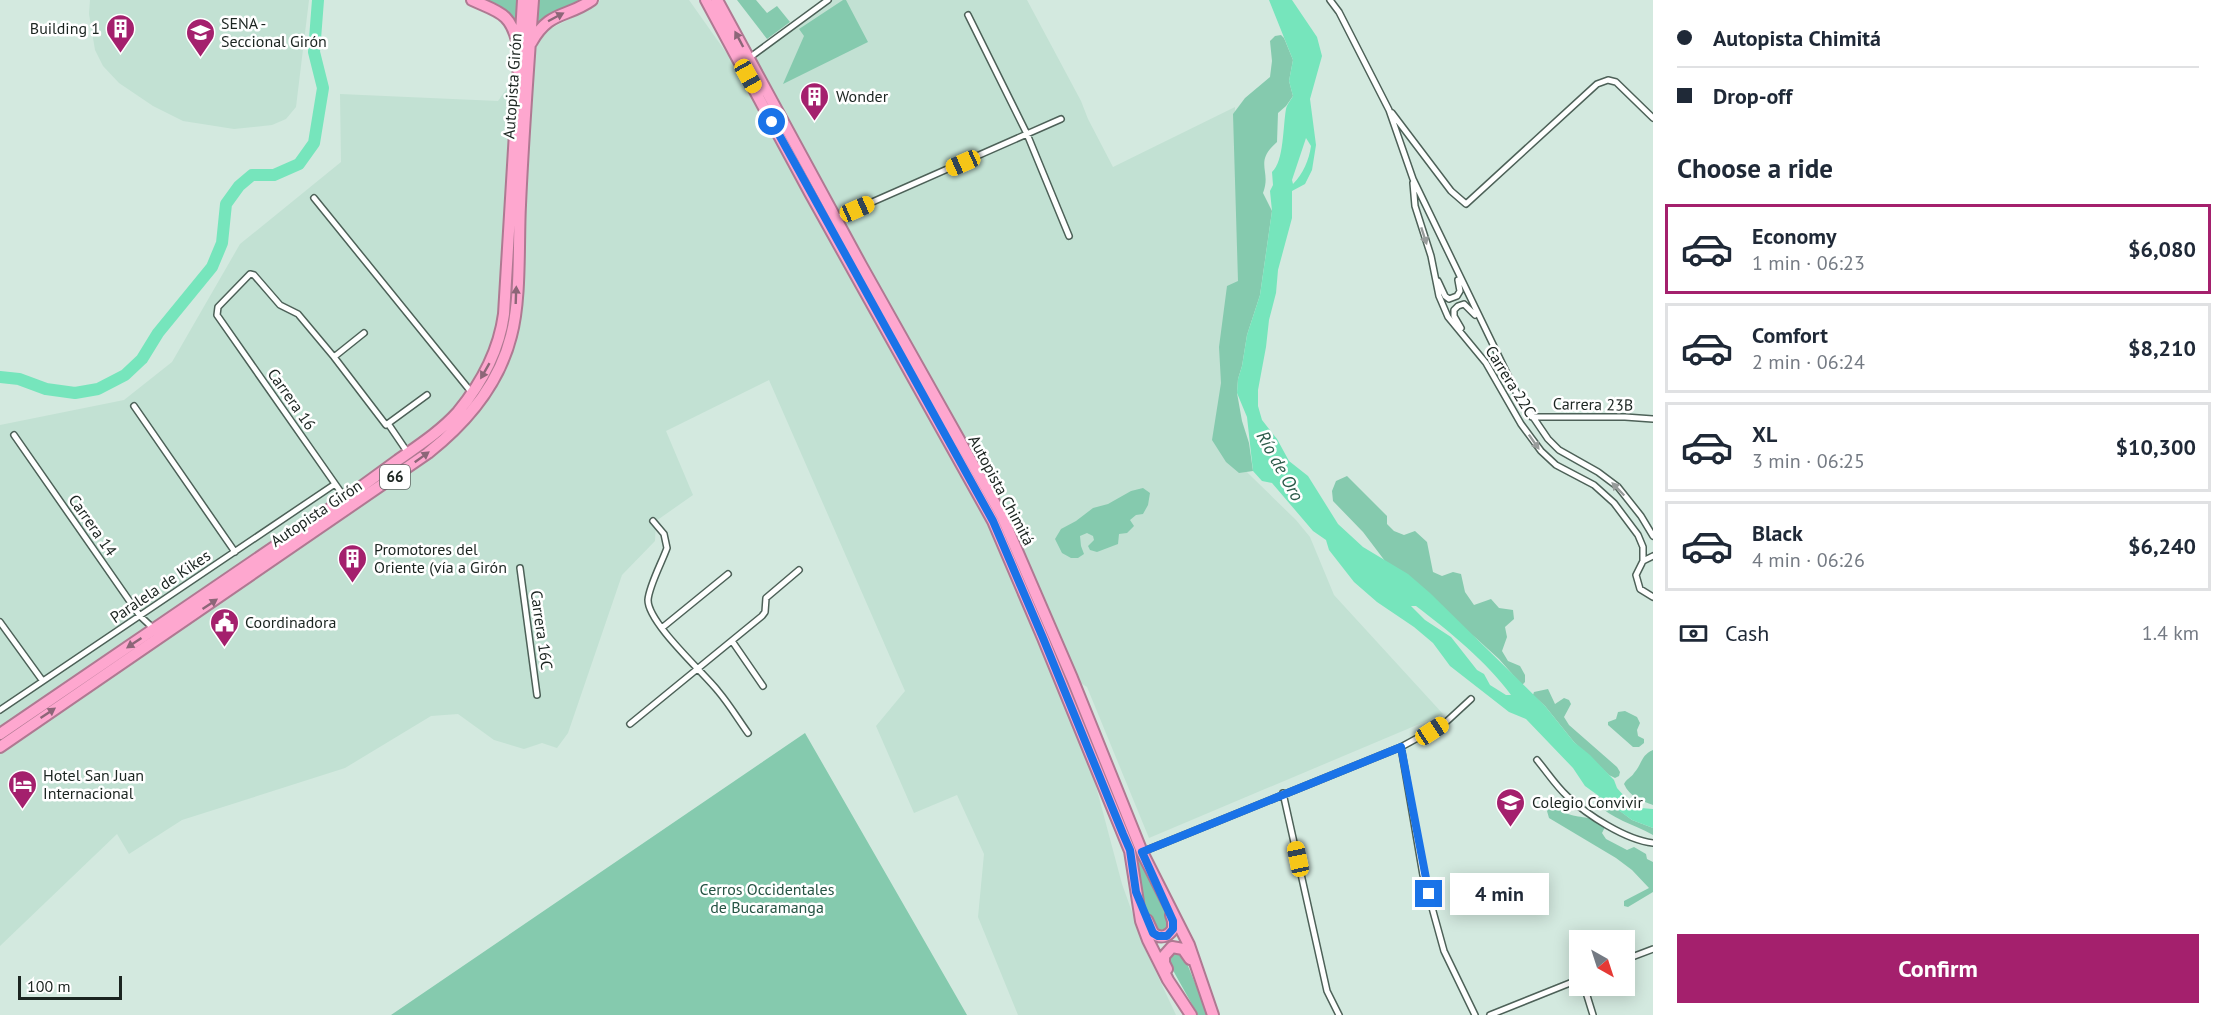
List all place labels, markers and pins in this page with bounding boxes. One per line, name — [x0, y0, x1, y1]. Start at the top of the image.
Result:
building icon: Building 1 — [105, 12, 137, 54]
place label: SENA - Seccional Girón — [221, 13, 327, 51]
school or university icon: SENA - Seccional Girón — [184, 16, 216, 58]
place label: Building 1 — [30, 18, 100, 38]
building icon: Wonder — [799, 80, 831, 122]
place label: Wonder — [836, 86, 889, 106]
place label: Promotores del Oriente (vía a Girón — [374, 539, 507, 577]
building icon: Promotores del Oriente (vía a Girón — [337, 542, 369, 584]
public building icon: Coordinadora — [208, 606, 240, 648]
place label: Coordinadora — [245, 612, 336, 632]
place label: Hotel San Juan Internacional — [43, 765, 144, 803]
hotel icon: Hotel San Juan Internacional — [6, 768, 38, 810]
school or university icon: Colegio Convivir — [1495, 786, 1527, 828]
place label: Colegio Convivir — [1532, 792, 1643, 812]

